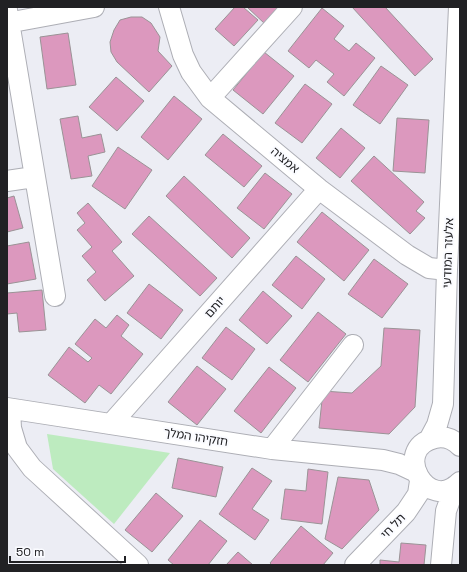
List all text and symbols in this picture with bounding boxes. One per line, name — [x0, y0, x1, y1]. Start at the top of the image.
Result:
street label: אמציה — [267, 143, 303, 177]
street label: אלעזר המודעי — [439, 217, 457, 288]
street label: יותם — [201, 293, 229, 321]
street label: חזקיהו המלך — [163, 424, 229, 450]
street label: תל חי — [377, 510, 409, 542]
scale bar — [10, 538, 125, 564]
text: 50 m — [16, 544, 44, 560]

